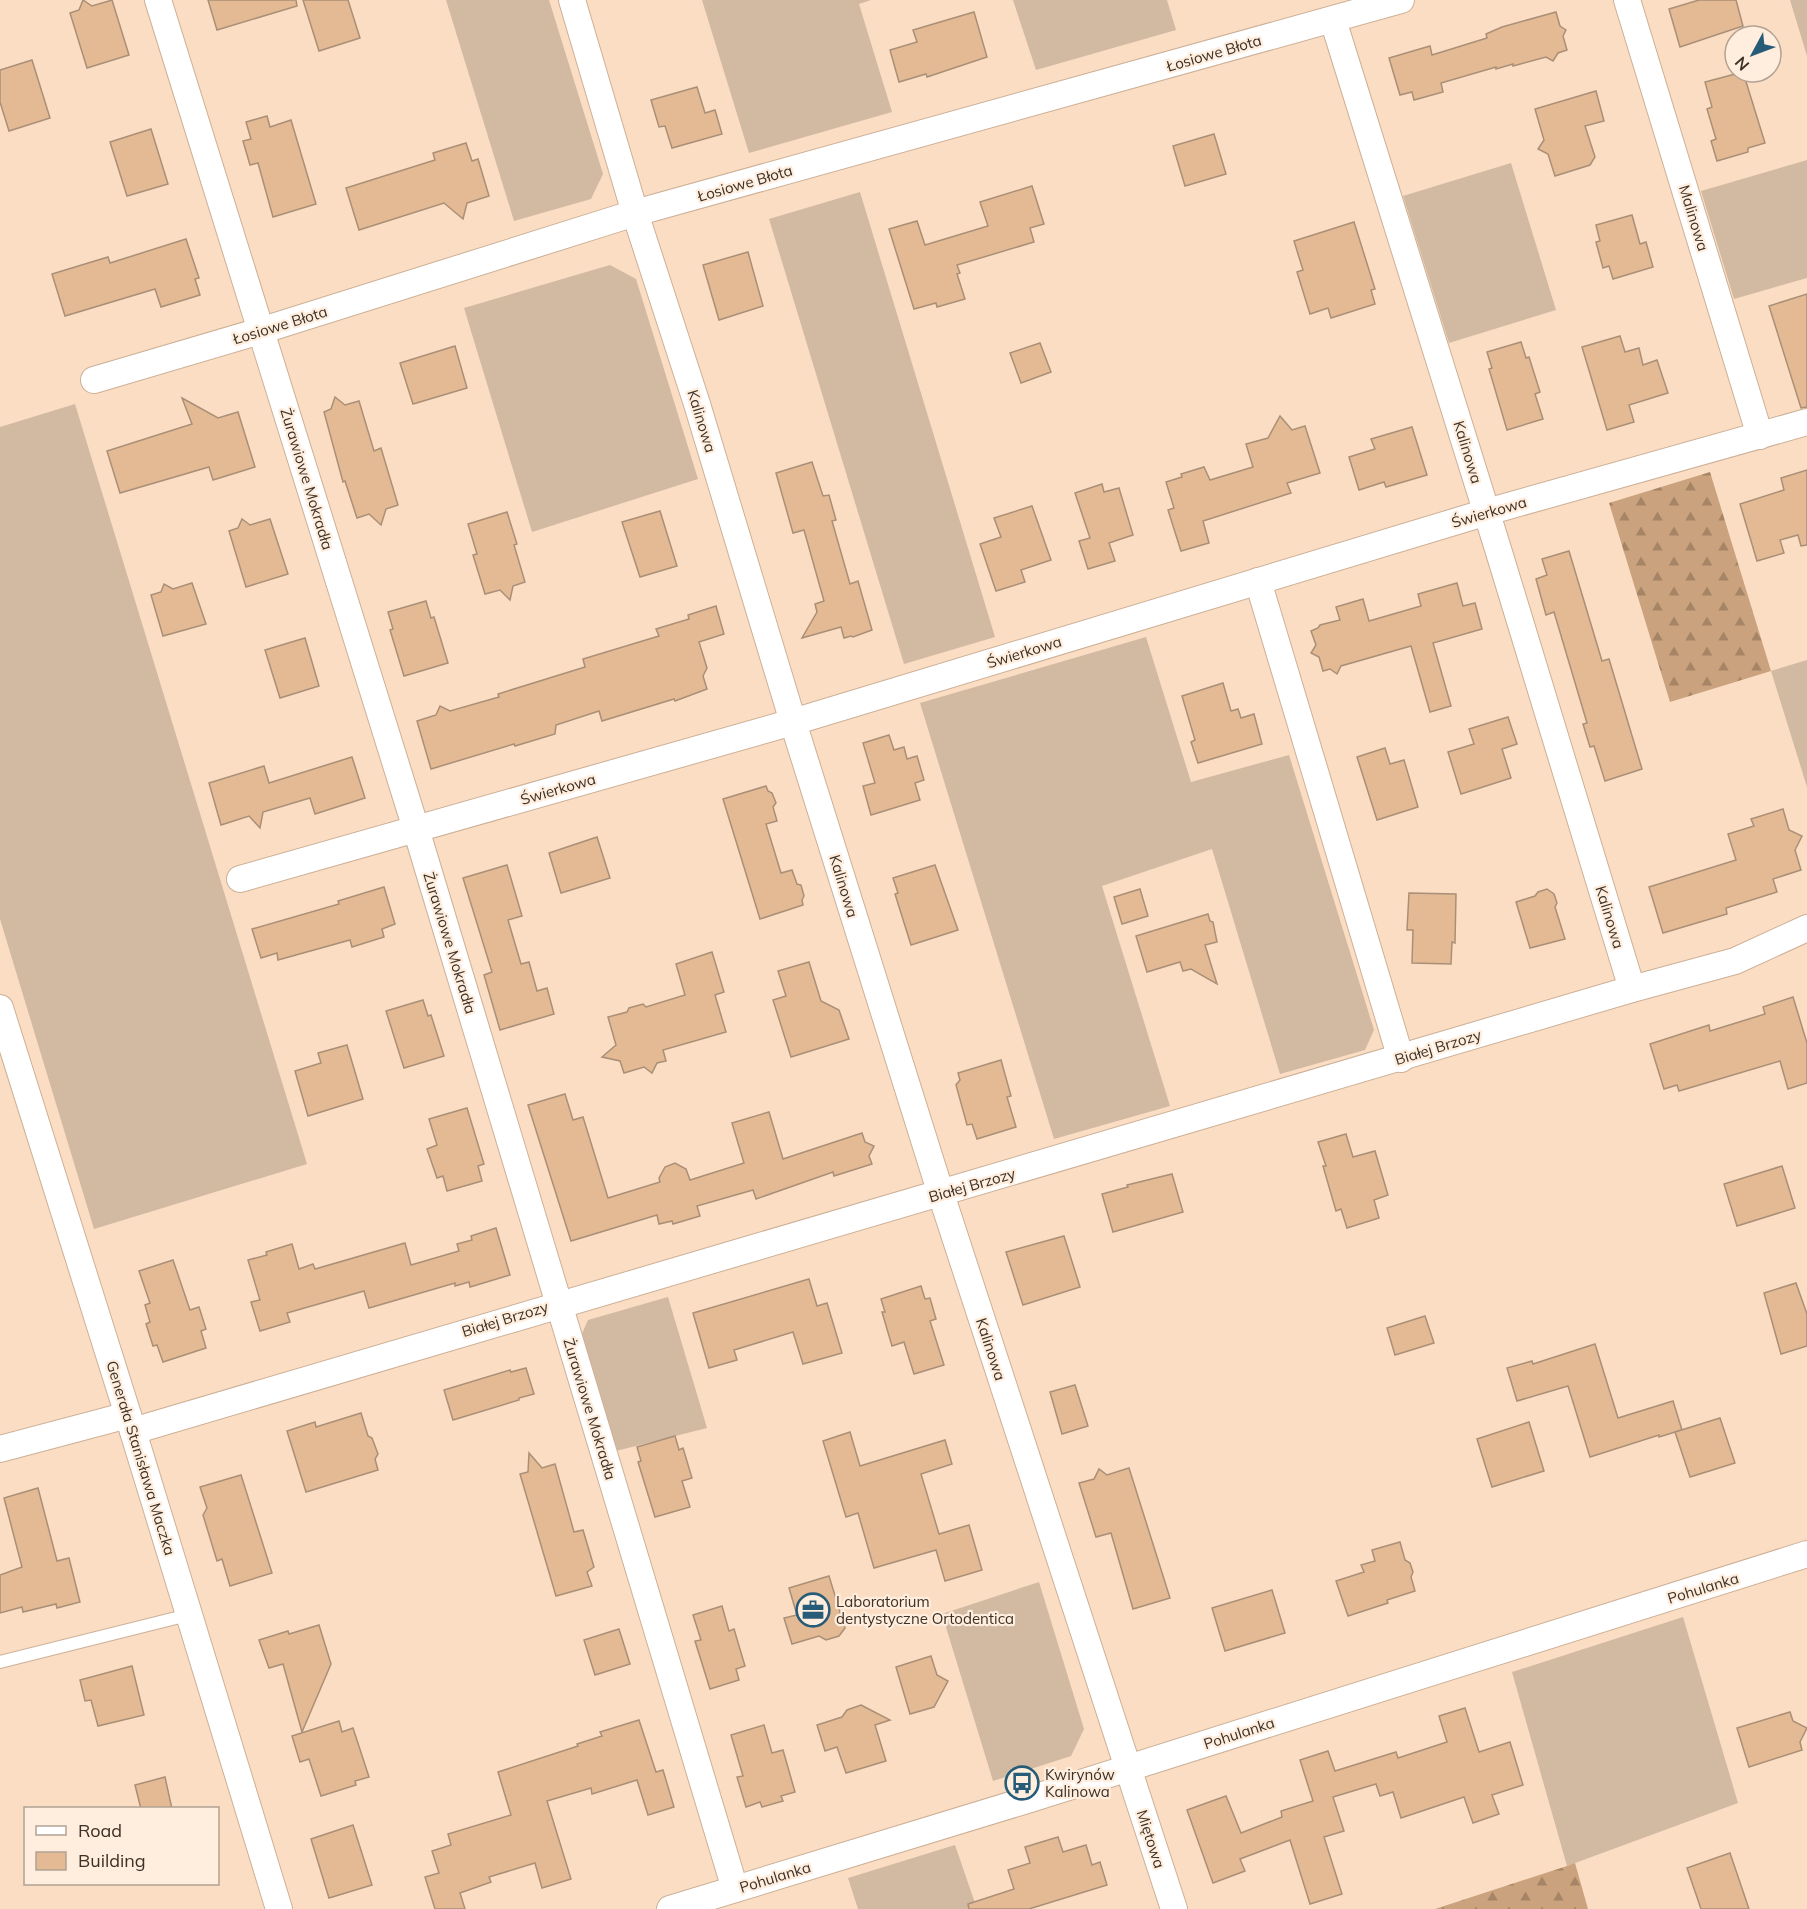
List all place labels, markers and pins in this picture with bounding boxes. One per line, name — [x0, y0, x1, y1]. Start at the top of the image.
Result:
office icon: Laboratorium dentystyczne Ortodentica — [795, 1592, 831, 1628]
place label: Laboratorium dentystyczne Ortodentica — [836, 1592, 1014, 1628]
bus stop icon: Kwirynów Kalinowa — [1004, 1765, 1040, 1801]
place label: Kwirynów Kalinowa — [1045, 1765, 1115, 1801]

